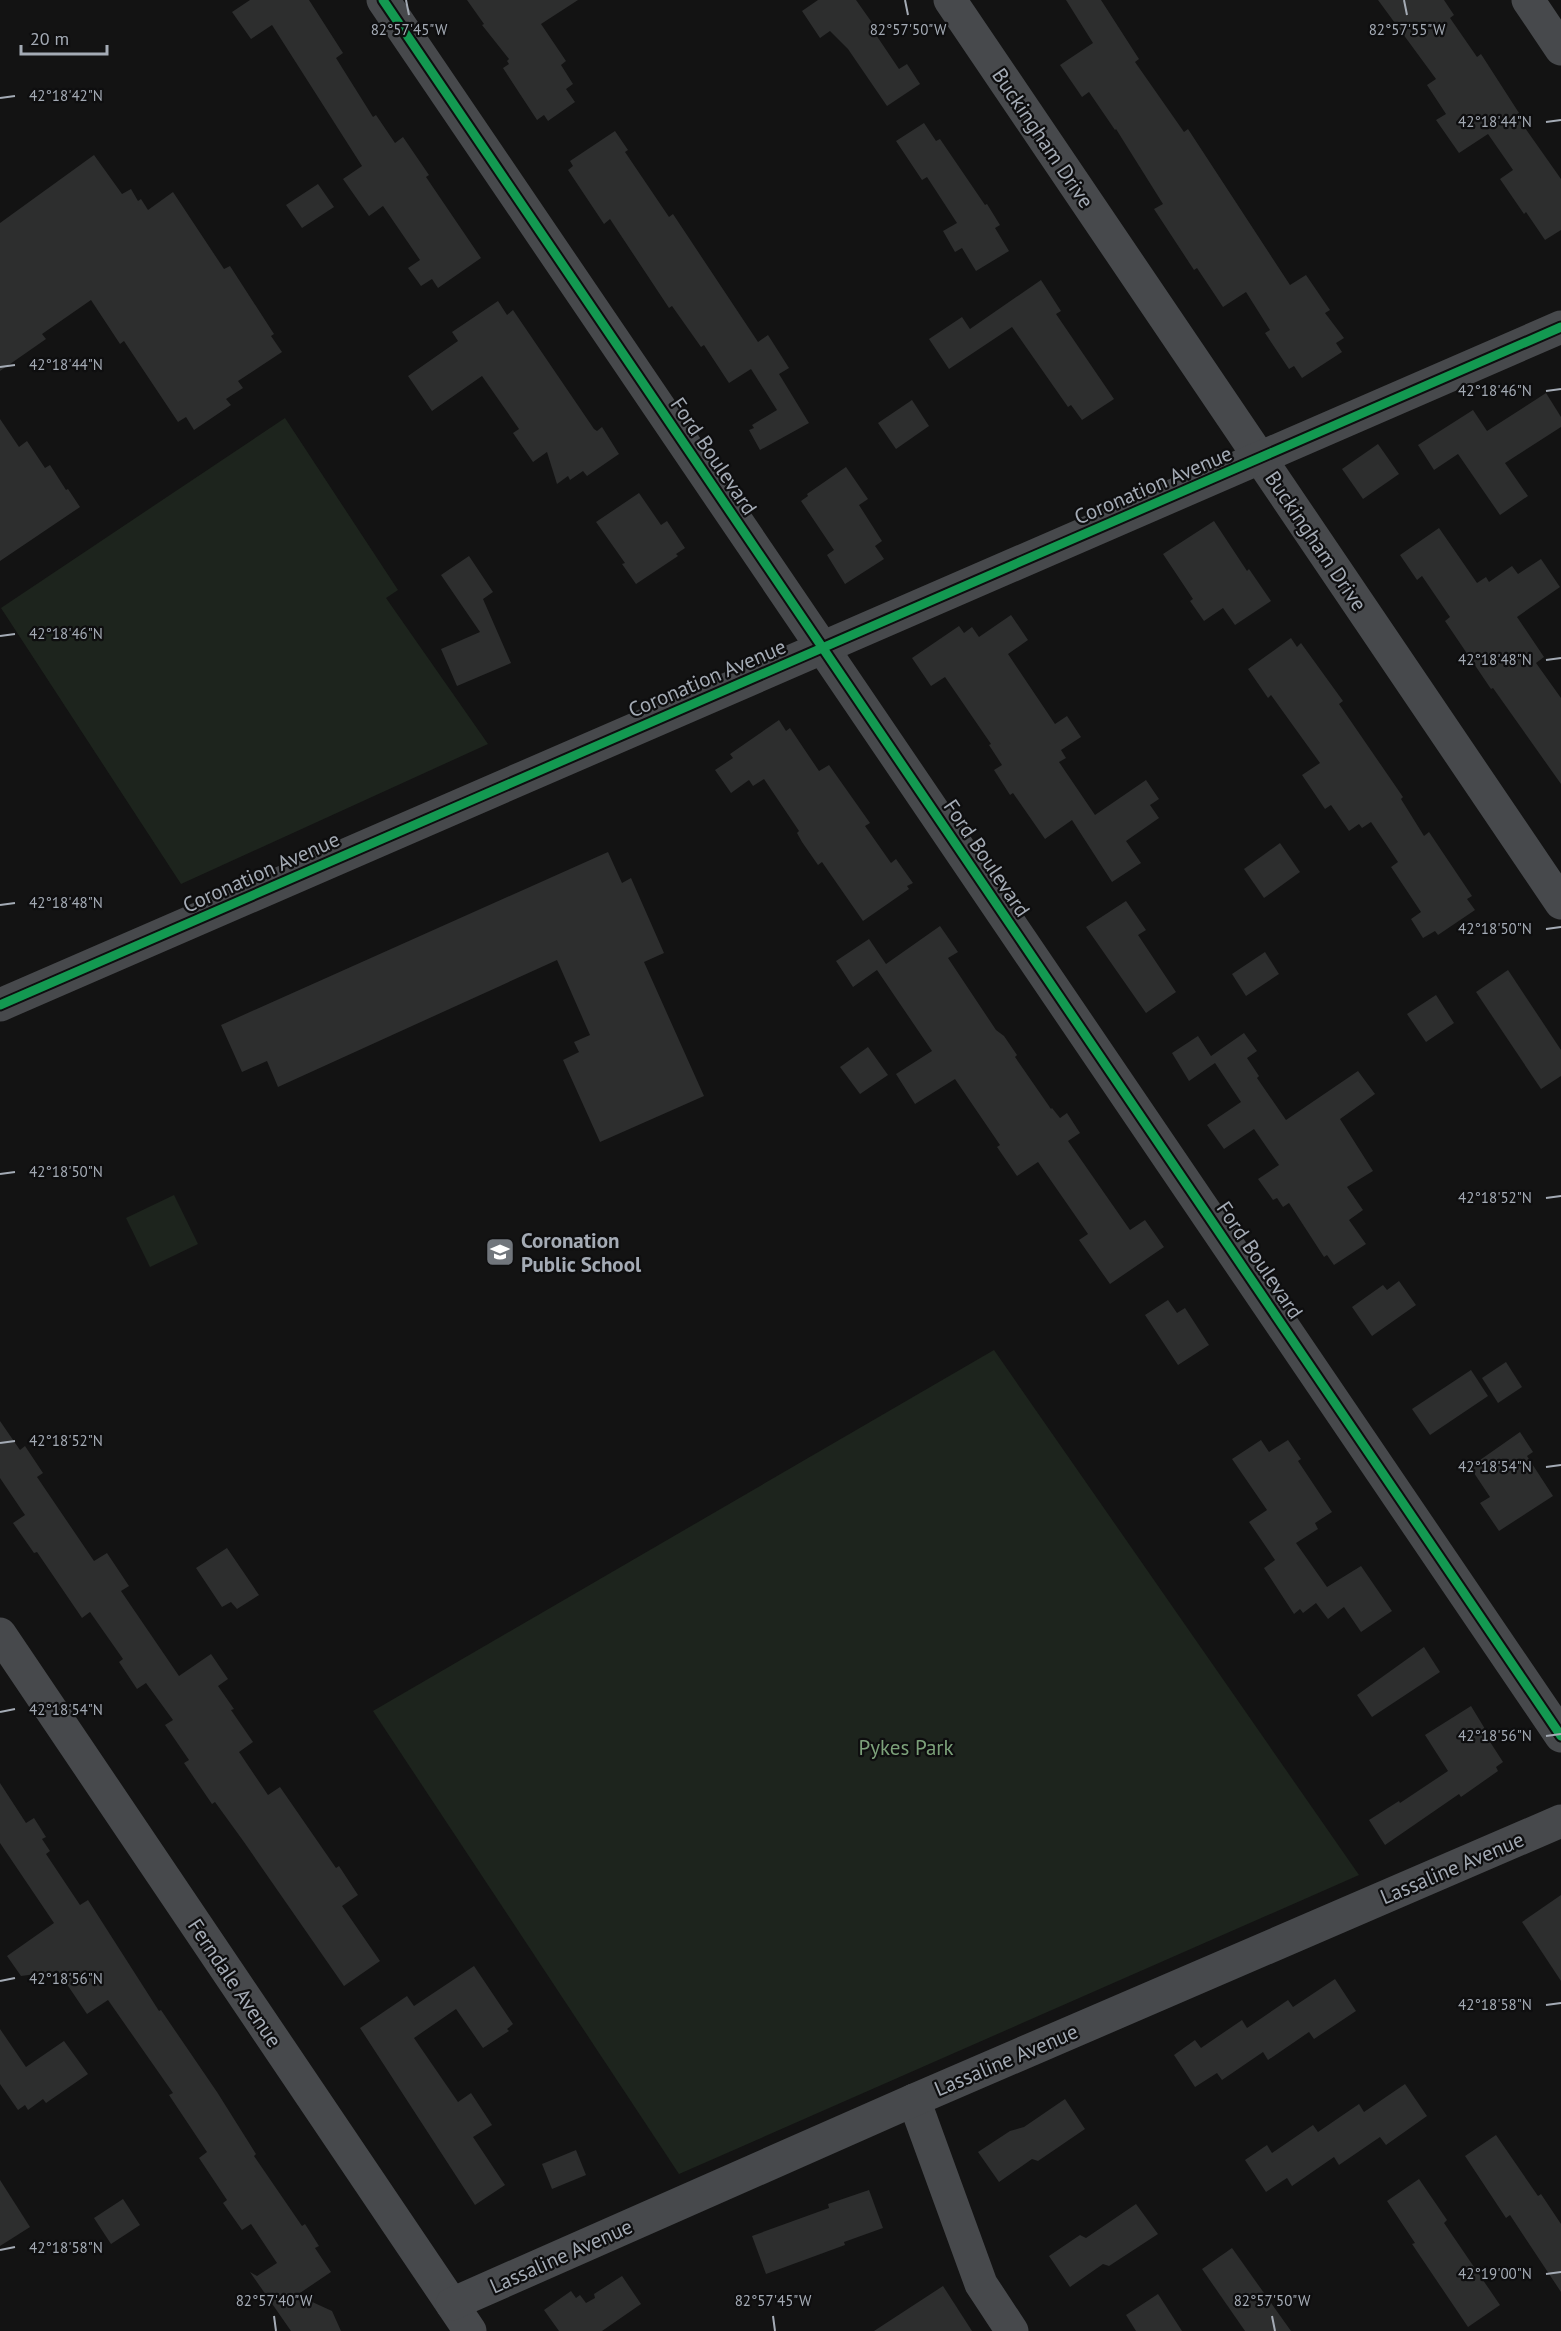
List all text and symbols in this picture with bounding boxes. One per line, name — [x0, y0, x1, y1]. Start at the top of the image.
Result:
scale bar — [21, 18, 106, 56]
text: 82°57'45"W — [371, 20, 448, 39]
text: 82°57'50"W — [870, 20, 947, 39]
text: 82°57'55"W — [1369, 20, 1446, 39]
text: 20 m — [30, 27, 69, 50]
street label: Buckingham Drive — [986, 63, 1100, 213]
text: 42°18'42"N — [29, 86, 103, 105]
text: 42°18'44"N — [1458, 112, 1532, 131]
text: 42°18'44"N — [29, 355, 103, 374]
text: 42°18'46"N — [1458, 381, 1532, 400]
street label: Ford Boulevard — [665, 392, 763, 520]
street label: Coronation Avenue — [1070, 440, 1236, 530]
street label: Buckingham Drive — [1259, 466, 1373, 616]
text: 42°18'46"N — [29, 624, 103, 643]
street label: Coronation Avenue — [624, 633, 790, 723]
text: 42°18'48"N — [1458, 650, 1532, 669]
street label: Ford Boulevard — [938, 794, 1036, 922]
street label: Coronation Avenue — [178, 825, 344, 919]
text: 42°18'48"N — [29, 893, 103, 912]
text: 42°18'50"N — [1458, 919, 1532, 938]
text: 42°18'50"N — [29, 1162, 103, 1181]
text: 42°18'52"N — [1458, 1188, 1532, 1207]
street label: Ford Boulevard — [1211, 1196, 1309, 1324]
place label: Coronation Public School — [521, 1227, 642, 1278]
school or university icon: Coronation Public School — [484, 1236, 516, 1268]
text: 42°18'52"N — [29, 1431, 103, 1450]
text: 42°18'54"N — [1458, 1457, 1532, 1476]
text: 42°18'54"N — [29, 1700, 103, 1719]
text: 42°18'56"N — [1458, 1726, 1532, 1745]
park label: Pykes Park — [858, 1734, 954, 1761]
street label: Lassaline Avenue — [1376, 1826, 1528, 1910]
street label: Ferndale Avenue — [182, 1914, 288, 2052]
text: 42°18'56"N — [29, 1969, 103, 1988]
text: 42°18'58"N — [1458, 1995, 1532, 2014]
street label: Lassaline Avenue — [930, 2018, 1082, 2102]
street label: Lassaline Avenue — [485, 2212, 637, 2300]
text: 42°18'58"N — [29, 2238, 103, 2257]
text: 42°19'00"N — [1458, 2264, 1532, 2283]
text: 82°57'40"W — [236, 2291, 313, 2310]
text: 82°57'45"W — [735, 2291, 812, 2310]
text: 82°57'50"W — [1234, 2291, 1311, 2310]

